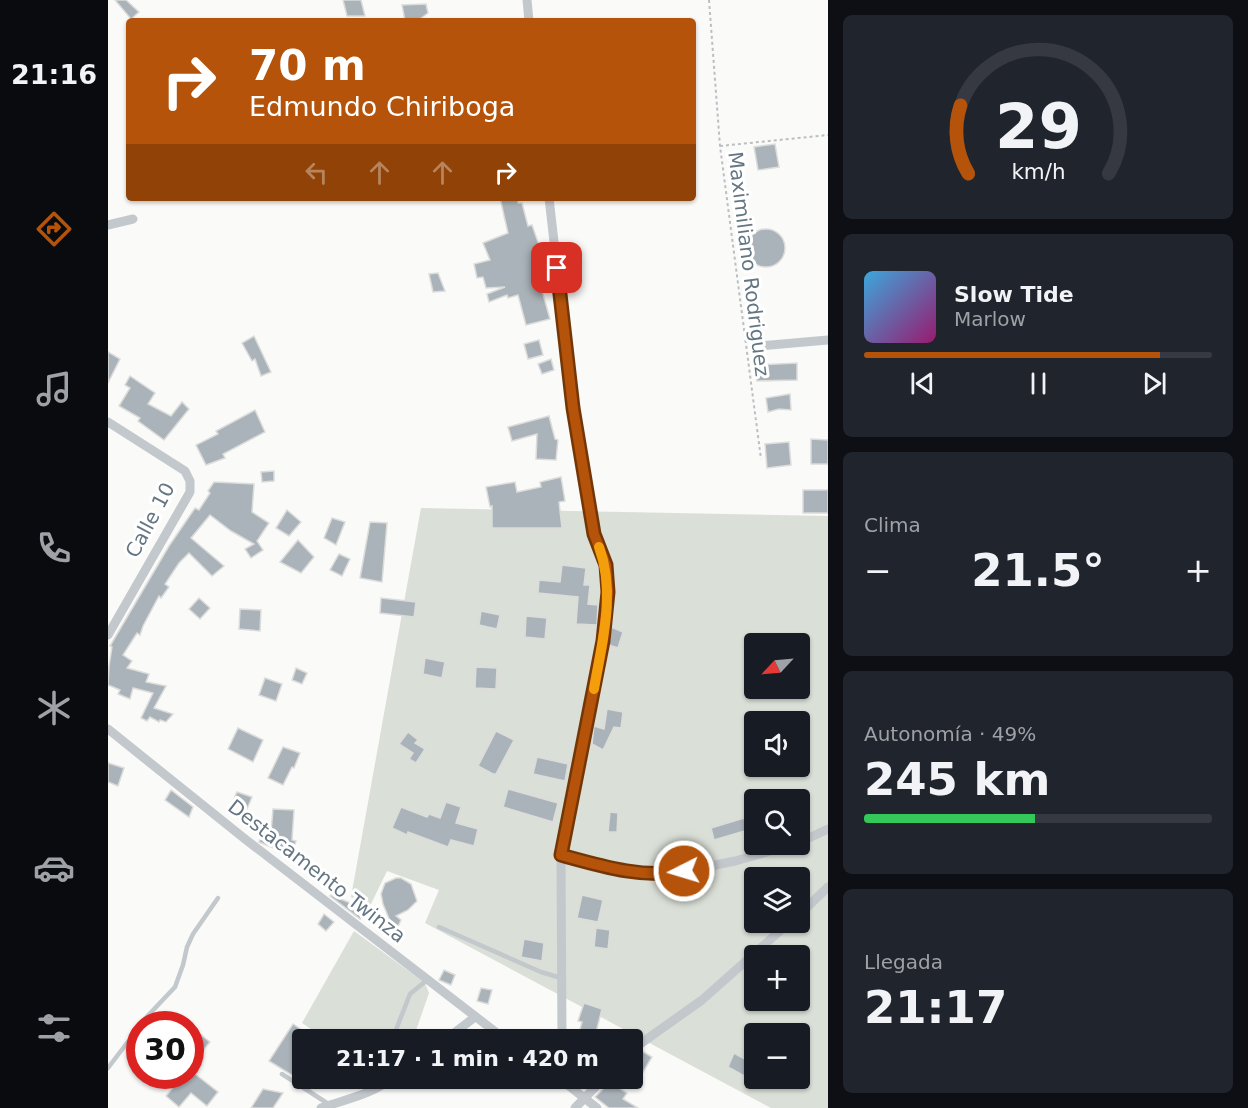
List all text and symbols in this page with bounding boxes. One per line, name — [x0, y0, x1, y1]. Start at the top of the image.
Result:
text: 70 m — [249, 41, 366, 90]
icon: right — [150, 42, 228, 120]
text: 21:16 — [11, 59, 97, 90]
text: 29 — [995, 90, 1081, 163]
text: Edmundo Chiriboga — [249, 91, 515, 122]
street label: Maximiliano Rodriguez — [723, 150, 775, 378]
icon: left — [300, 156, 333, 189]
icon: ahead — [363, 156, 396, 189]
icon: ahead — [426, 156, 459, 189]
icon: right — [489, 156, 522, 189]
text: km/h — [1011, 159, 1065, 184]
icon: directions — [33, 208, 75, 250]
pin — [531, 242, 582, 293]
icon: arrive — [540, 251, 573, 284]
text: Slow Tide — [954, 282, 1074, 307]
text: Marlow — [954, 307, 1026, 331]
icon: previous — [906, 367, 939, 400]
icon: pause — [1022, 367, 1055, 400]
icon: next — [1138, 367, 1171, 400]
icon: music — [33, 368, 75, 410]
street label: Calle 10 — [120, 478, 180, 562]
text: Clima — [864, 513, 921, 537]
icon: phone — [33, 527, 75, 569]
text: 21.5° — [971, 544, 1105, 597]
text: − — [864, 551, 892, 590]
text: + — [1184, 551, 1212, 590]
north arrow — [744, 633, 810, 699]
map controls — [744, 633, 810, 1089]
icon: climate — [33, 687, 75, 729]
button: sound — [744, 711, 810, 777]
text: Autonomía · 49% — [864, 722, 1036, 746]
text: 245 km — [864, 753, 1050, 806]
button: search — [744, 789, 810, 855]
street label: Destacamento Twinza — [223, 794, 411, 948]
position arrow — [652, 839, 716, 903]
icon: car — [33, 847, 75, 889]
button: layers — [744, 867, 810, 933]
button: + — [744, 945, 810, 1011]
text: Llegada — [864, 950, 943, 974]
text: 21:17 — [864, 981, 1007, 1034]
icon: filters — [33, 1007, 75, 1049]
speed limit sign: 30 — [126, 1011, 204, 1089]
button: − — [744, 1023, 810, 1089]
text: 21:17 · 1 min · 420 m — [336, 1046, 599, 1071]

